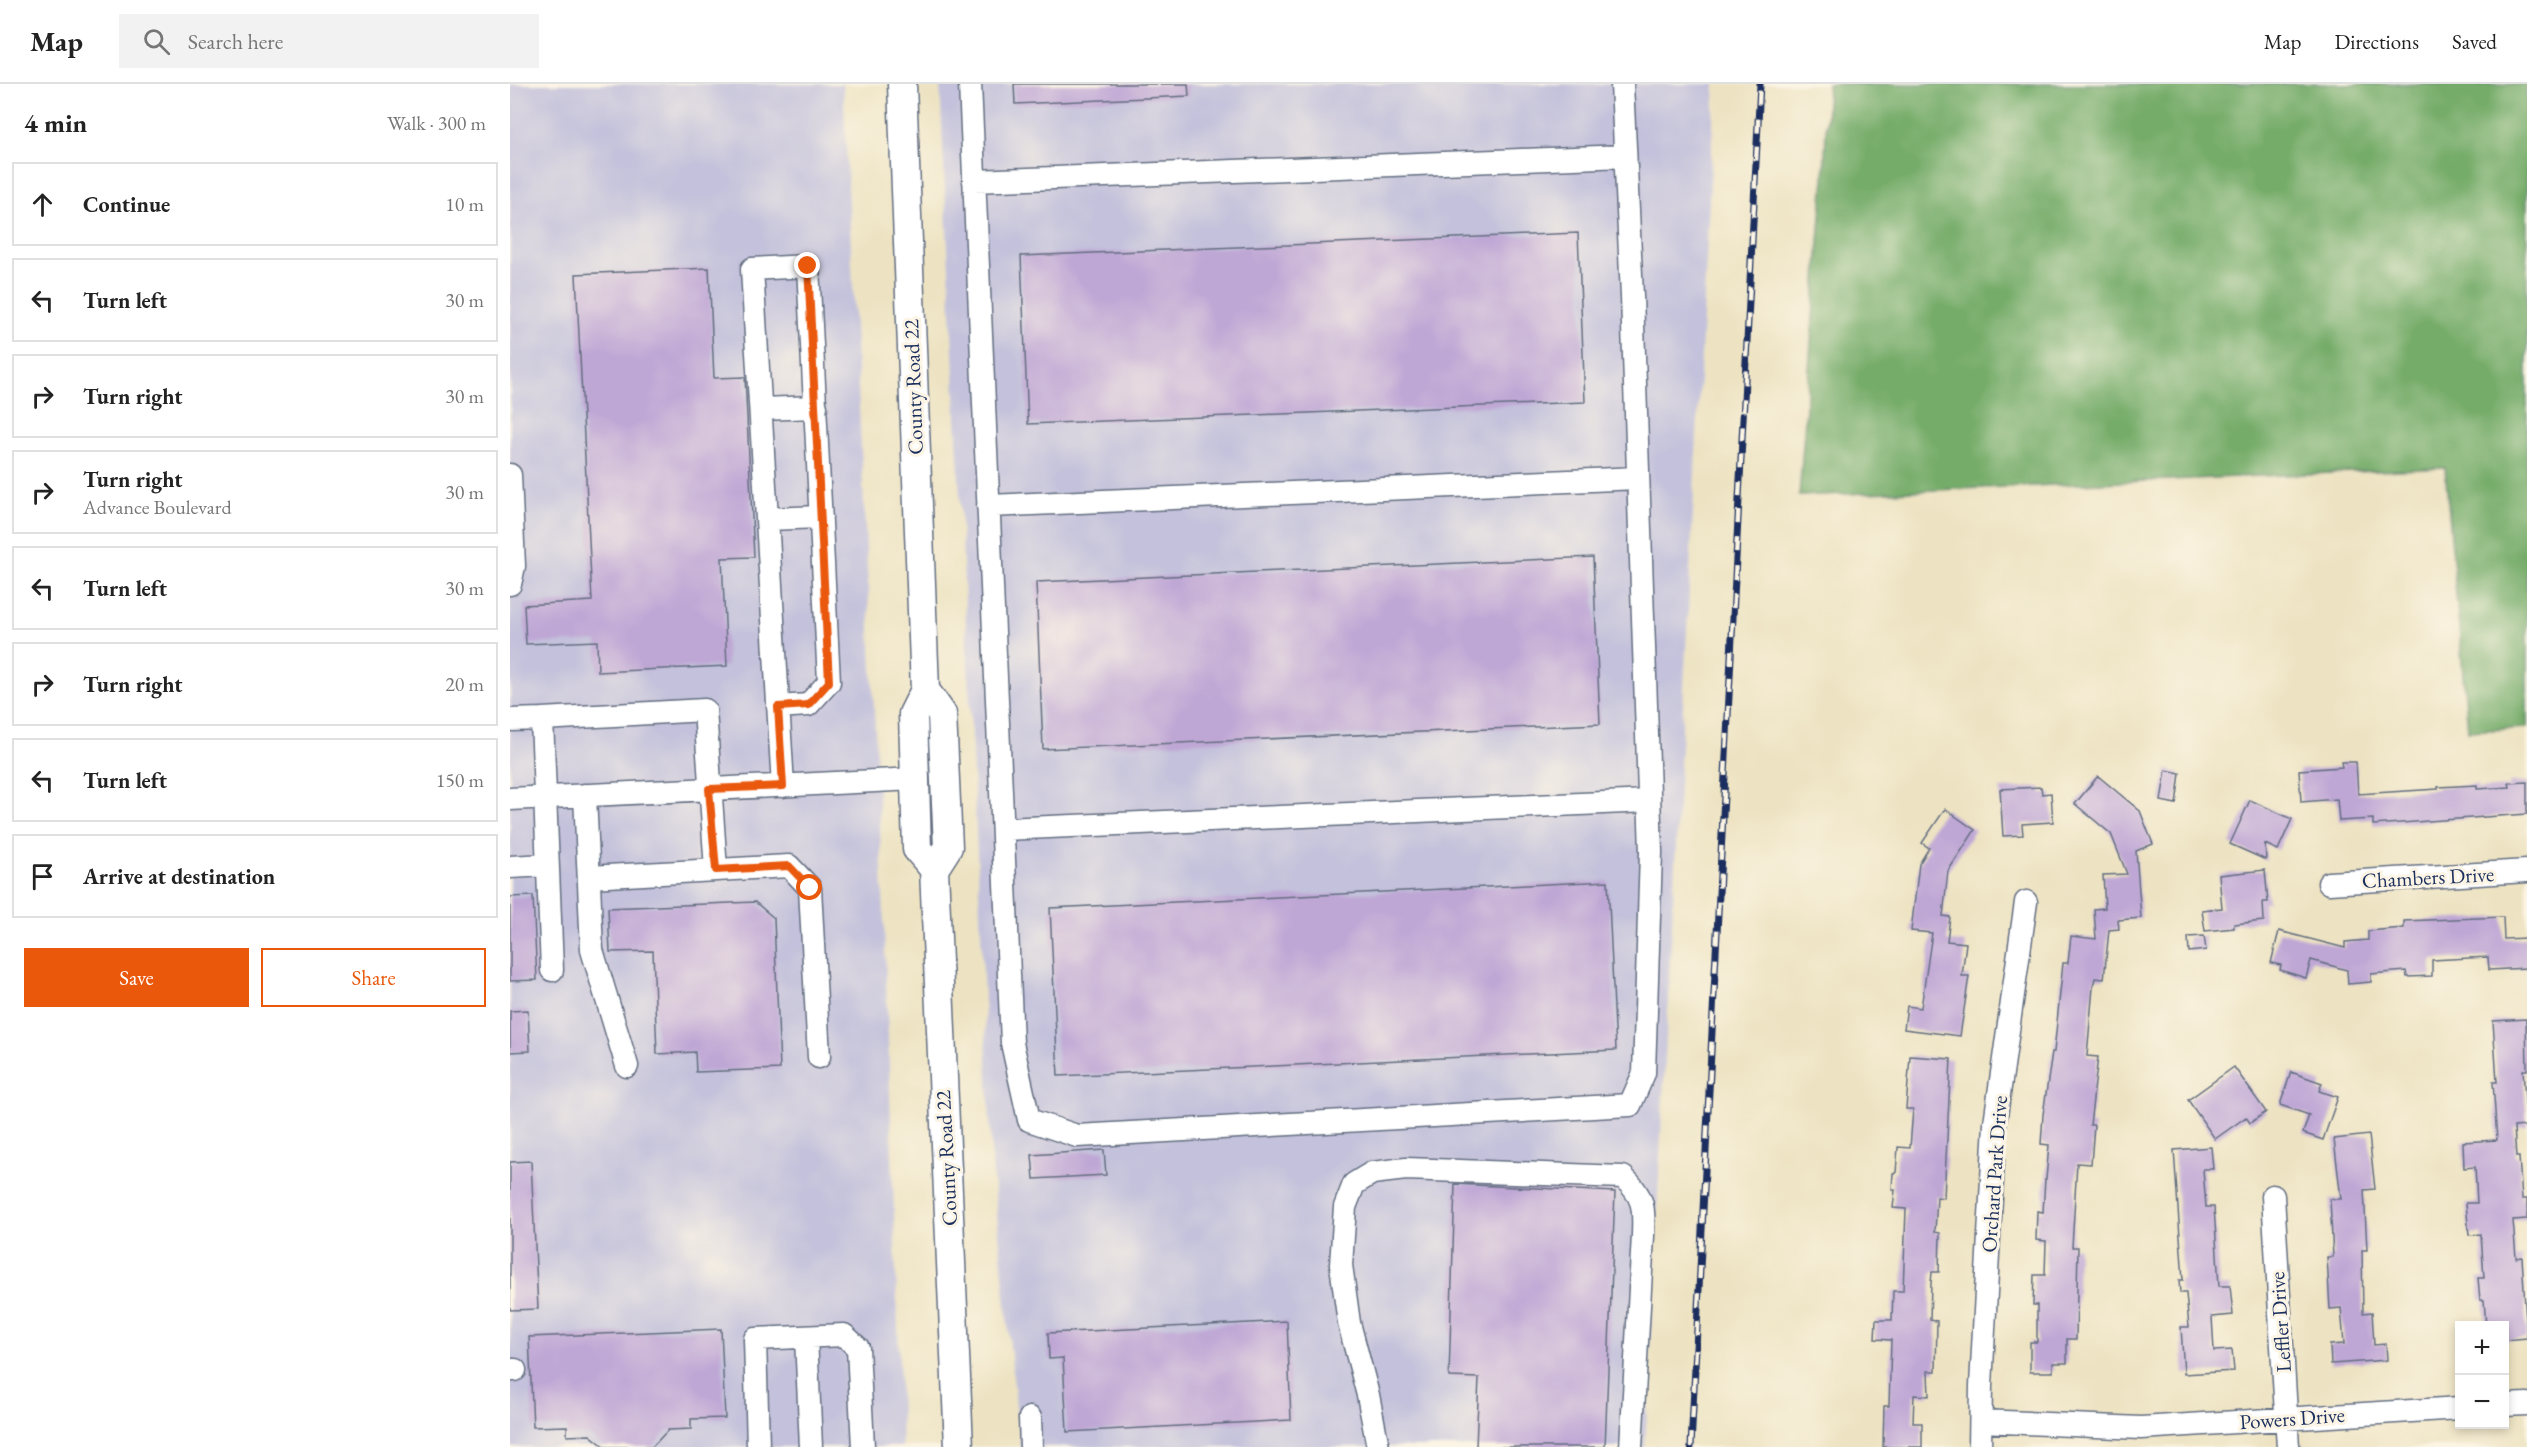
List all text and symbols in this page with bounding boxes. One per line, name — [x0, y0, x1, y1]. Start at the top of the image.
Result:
search box — [119, 14, 539, 68]
text: Map — [30, 23, 83, 59]
icon: search — [140, 25, 173, 58]
text: Search here — [188, 27, 283, 56]
text: Map — [2264, 28, 2301, 55]
text: Directions — [2334, 28, 2419, 55]
text: Saved — [2452, 28, 2497, 55]
text: 4 min — [24, 106, 87, 140]
text: Walk · 300 m — [387, 110, 486, 136]
icon: ahead — [26, 188, 59, 221]
text: Continue — [83, 190, 170, 219]
text: 10 m — [445, 191, 484, 217]
route end — [794, 252, 820, 278]
icon: left — [26, 284, 59, 317]
text: Turn left — [83, 286, 167, 315]
text: 30 m — [445, 287, 484, 313]
street label: County Road 22 — [897, 319, 929, 455]
icon: right — [26, 380, 59, 413]
text: Turn right — [83, 382, 182, 411]
text: 30 m — [445, 383, 484, 409]
text: Turn right — [83, 465, 182, 494]
icon: right — [26, 476, 59, 509]
text: 30 m — [445, 479, 484, 505]
text: Advance Boulevard — [83, 494, 232, 520]
icon: left — [26, 572, 59, 605]
text: Turn left — [83, 574, 167, 603]
text: 30 m — [445, 575, 484, 601]
icon: right — [26, 668, 59, 701]
text: Turn right — [83, 670, 182, 699]
text: 20 m — [445, 671, 484, 697]
icon: left — [26, 764, 59, 797]
text: Turn left — [83, 766, 167, 795]
text: 150 m — [436, 767, 484, 793]
icon: arrive — [26, 860, 59, 893]
street label: Chambers Drive — [2361, 860, 2495, 894]
text: Arrive at destination — [83, 862, 275, 891]
route start — [796, 874, 822, 900]
button: Save — [24, 948, 249, 1007]
button: Share — [261, 948, 486, 1007]
street label: County Road 22 — [929, 1090, 963, 1226]
street label: Orchard Park Drive — [1975, 1095, 2013, 1253]
street label: Leffler Drive — [2263, 1271, 2297, 1373]
map controls — [2455, 1321, 2509, 1429]
button: + — [2455, 1321, 2509, 1375]
button: − — [2455, 1375, 2509, 1429]
street label: Powers Drive — [2238, 1401, 2346, 1435]

